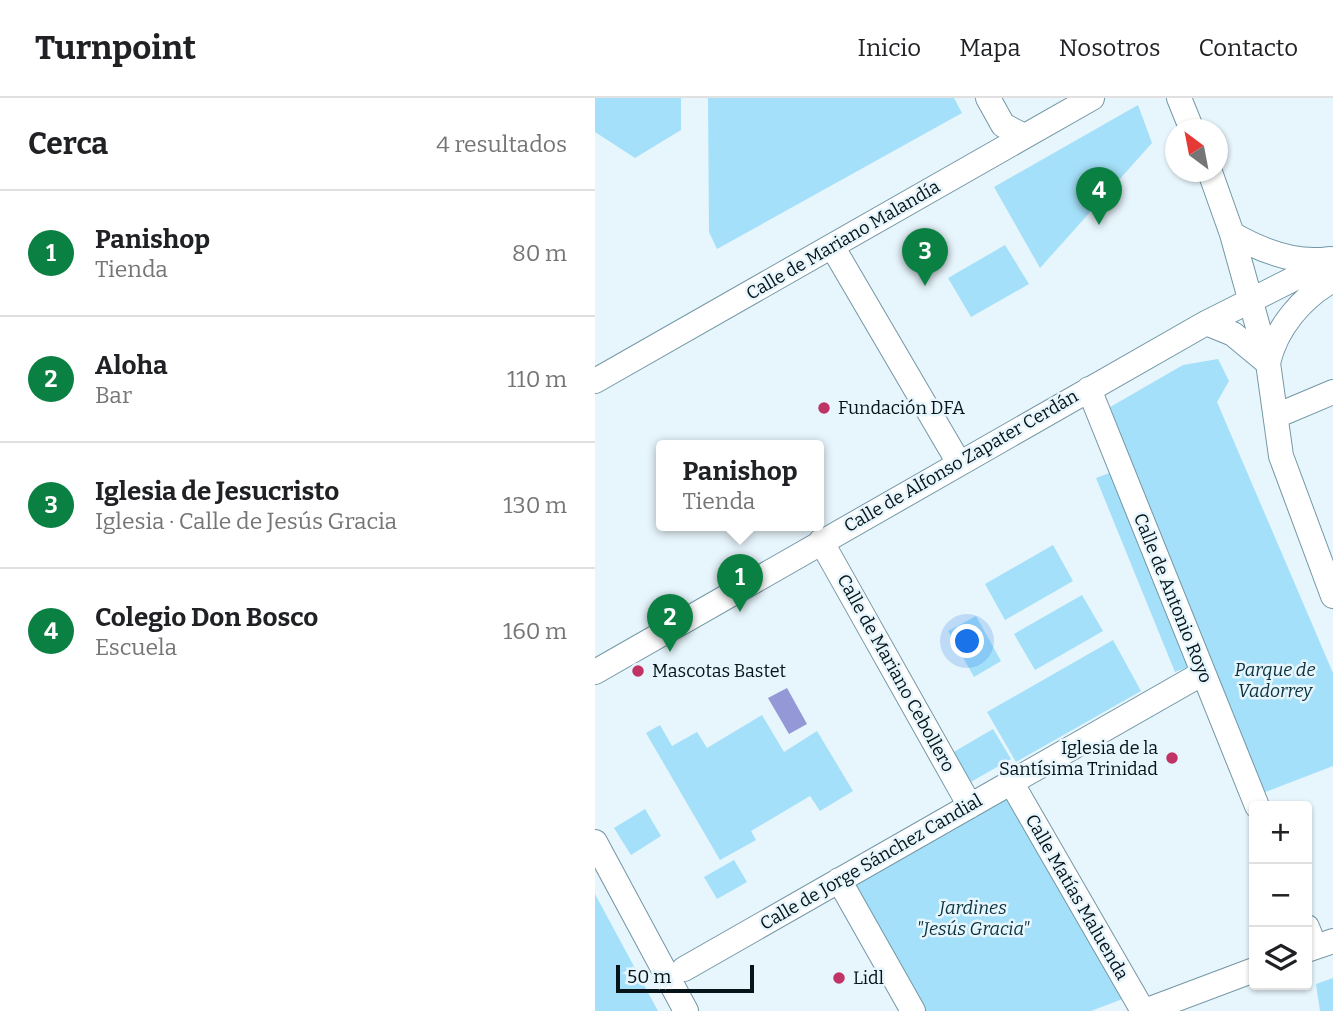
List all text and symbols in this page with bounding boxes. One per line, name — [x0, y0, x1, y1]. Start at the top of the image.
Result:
text: Turnpoint — [35, 28, 196, 68]
text: Inicio — [857, 34, 921, 62]
text: Mapa — [959, 34, 1021, 62]
text: Nosotros — [1059, 34, 1160, 62]
text: Contacto — [1198, 34, 1298, 62]
north arrow — [1165, 119, 1228, 182]
text: Cerca — [28, 126, 108, 162]
text: 4 resultados — [436, 130, 567, 158]
pin: 4 — [1076, 167, 1122, 225]
street label: Calle de Mariano Malandía — [742, 175, 944, 305]
text: Panishop — [95, 224, 210, 255]
pin: 3 — [902, 228, 948, 286]
text: 1 — [46, 239, 56, 267]
text: 80 m — [512, 239, 567, 267]
text: Tienda — [95, 255, 168, 283]
text: Aloha — [95, 350, 168, 381]
text: 2 — [45, 365, 57, 393]
text: 110 m — [507, 365, 567, 393]
text: Bar — [95, 381, 132, 409]
street label: Calle de Alfonso Zapater Cerdán — [840, 385, 1082, 537]
place label: Fundación DFA — [838, 397, 965, 419]
marker: Fundación DFA — [816, 400, 832, 416]
popup — [656, 440, 824, 531]
text: Panishop — [682, 456, 798, 487]
text: Iglesia de Jesucristo — [95, 476, 339, 507]
text: Tienda — [682, 487, 755, 515]
text: 3 — [44, 491, 58, 519]
text: 130 m — [503, 491, 567, 519]
text: Iglesia · Calle de Jesús Gracia — [95, 507, 397, 535]
street label: Calle de Antonio Royo — [1129, 510, 1217, 686]
pin: 1 — [717, 554, 763, 612]
street label: Calle de Mariano Cebollero — [832, 570, 960, 776]
pin: 2 — [647, 594, 693, 652]
text: Colegio Don Bosco — [95, 602, 318, 633]
text: 4 — [44, 617, 58, 645]
text: 160 m — [503, 617, 567, 645]
your location — [950, 624, 984, 658]
text: Escuela — [95, 633, 177, 661]
park label: Parque de Vadorrey — [1235, 659, 1315, 702]
place label: Mascotas Bastet — [652, 660, 787, 682]
marker: Mascotas Bastet — [630, 663, 646, 679]
place label: Iglesia de la Santísima Trinidad — [999, 737, 1158, 780]
marker: Iglesia de la Santísima Trinidad — [1164, 750, 1180, 766]
street label: Calle de Jorge Sánchez Candial — [756, 789, 986, 935]
map controls — [1249, 801, 1312, 990]
button: + — [1249, 801, 1312, 864]
street label: Calle Matías Maluenda — [1021, 810, 1134, 984]
button: − — [1249, 864, 1312, 927]
park label: Jardines "Jesús Gracia" — [916, 897, 1030, 940]
button: layers — [1249, 927, 1312, 990]
scale bar — [616, 962, 754, 994]
text: 50 m — [627, 965, 671, 988]
place label: Lidl — [853, 967, 884, 989]
marker: Lidl — [831, 970, 847, 986]

